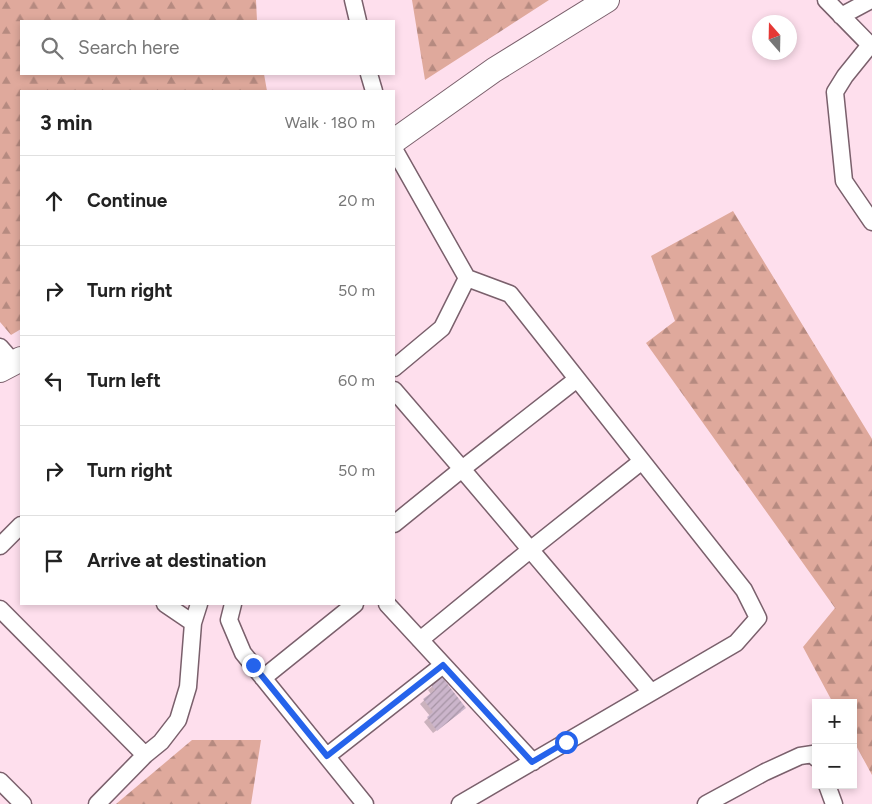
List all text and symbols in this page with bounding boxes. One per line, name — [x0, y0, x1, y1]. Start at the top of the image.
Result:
north arrow — [752, 15, 797, 60]
search box — [20, 20, 395, 75]
icon: search — [38, 34, 66, 62]
text: Search here — [78, 36, 180, 59]
text: 3 min — [40, 110, 92, 135]
text: Walk · 180 m — [285, 113, 375, 132]
icon: ahead — [40, 187, 68, 215]
text: Continue — [87, 189, 167, 212]
text: 20 m — [338, 191, 375, 210]
icon: right — [40, 277, 68, 305]
text: Turn right — [87, 279, 173, 302]
text: 50 m — [338, 281, 375, 300]
icon: left — [40, 367, 68, 395]
text: Turn left — [87, 369, 161, 392]
text: 60 m — [338, 371, 375, 390]
icon: right — [40, 457, 68, 485]
text: Turn right — [87, 459, 173, 482]
text: 50 m — [338, 461, 375, 480]
icon: arrive — [40, 547, 68, 575]
text: Arrive at destination — [87, 549, 266, 572]
route end — [242, 654, 265, 677]
map controls — [812, 699, 857, 789]
button: + — [812, 699, 857, 744]
route start — [555, 731, 578, 754]
button: − — [812, 744, 857, 789]

